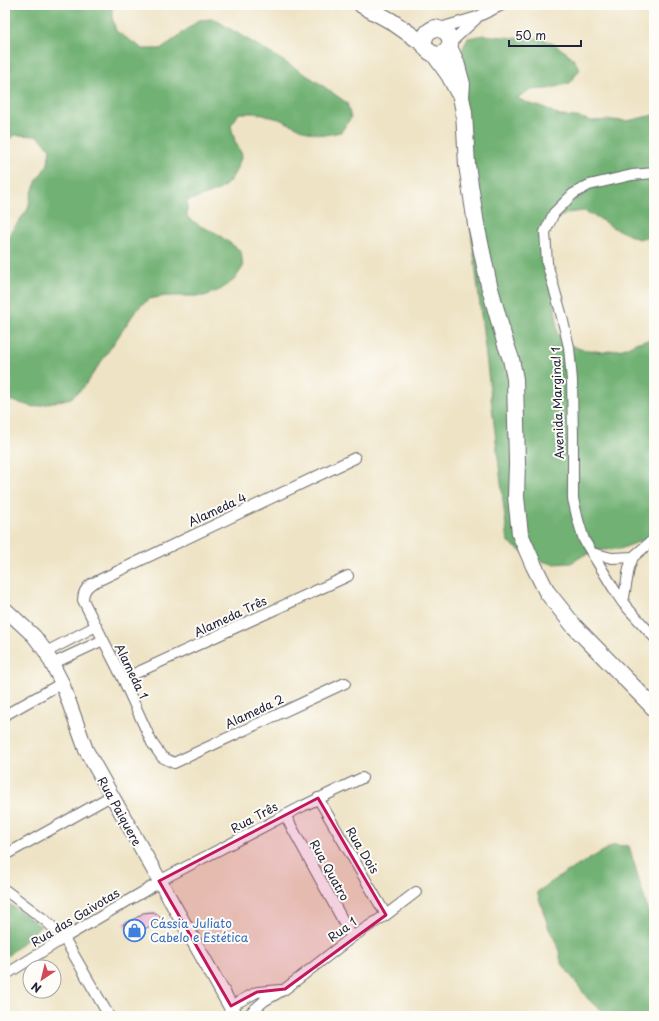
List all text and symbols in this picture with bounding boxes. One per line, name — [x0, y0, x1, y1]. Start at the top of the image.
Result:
scale bar — [509, 22, 581, 48]
text: 50 m — [515, 26, 546, 44]
street label: Avenida Marginal 1 — [546, 346, 568, 460]
street label: Alameda 4 — [185, 488, 249, 530]
street label: Alameda Três — [190, 591, 270, 641]
street label: Alameda 1 — [111, 640, 153, 702]
street label: Alameda 2 — [222, 689, 286, 733]
street label: Rua Paiquere — [94, 773, 147, 849]
street label: Rua Três — [227, 797, 281, 837]
street label: Rua Dois — [342, 823, 384, 877]
street label: Rua Quatro — [306, 836, 354, 904]
street label: Rua das Gaivotas — [27, 883, 123, 951]
street label: Rua 1 — [324, 912, 360, 946]
place label: Cássia Juliato Cabelo e Estética — [150, 914, 249, 946]
shop icon: Cássia Juliato Cabelo e Estética — [122, 917, 148, 943]
north arrow — [22, 959, 62, 999]
text: N — [27, 978, 44, 997]

